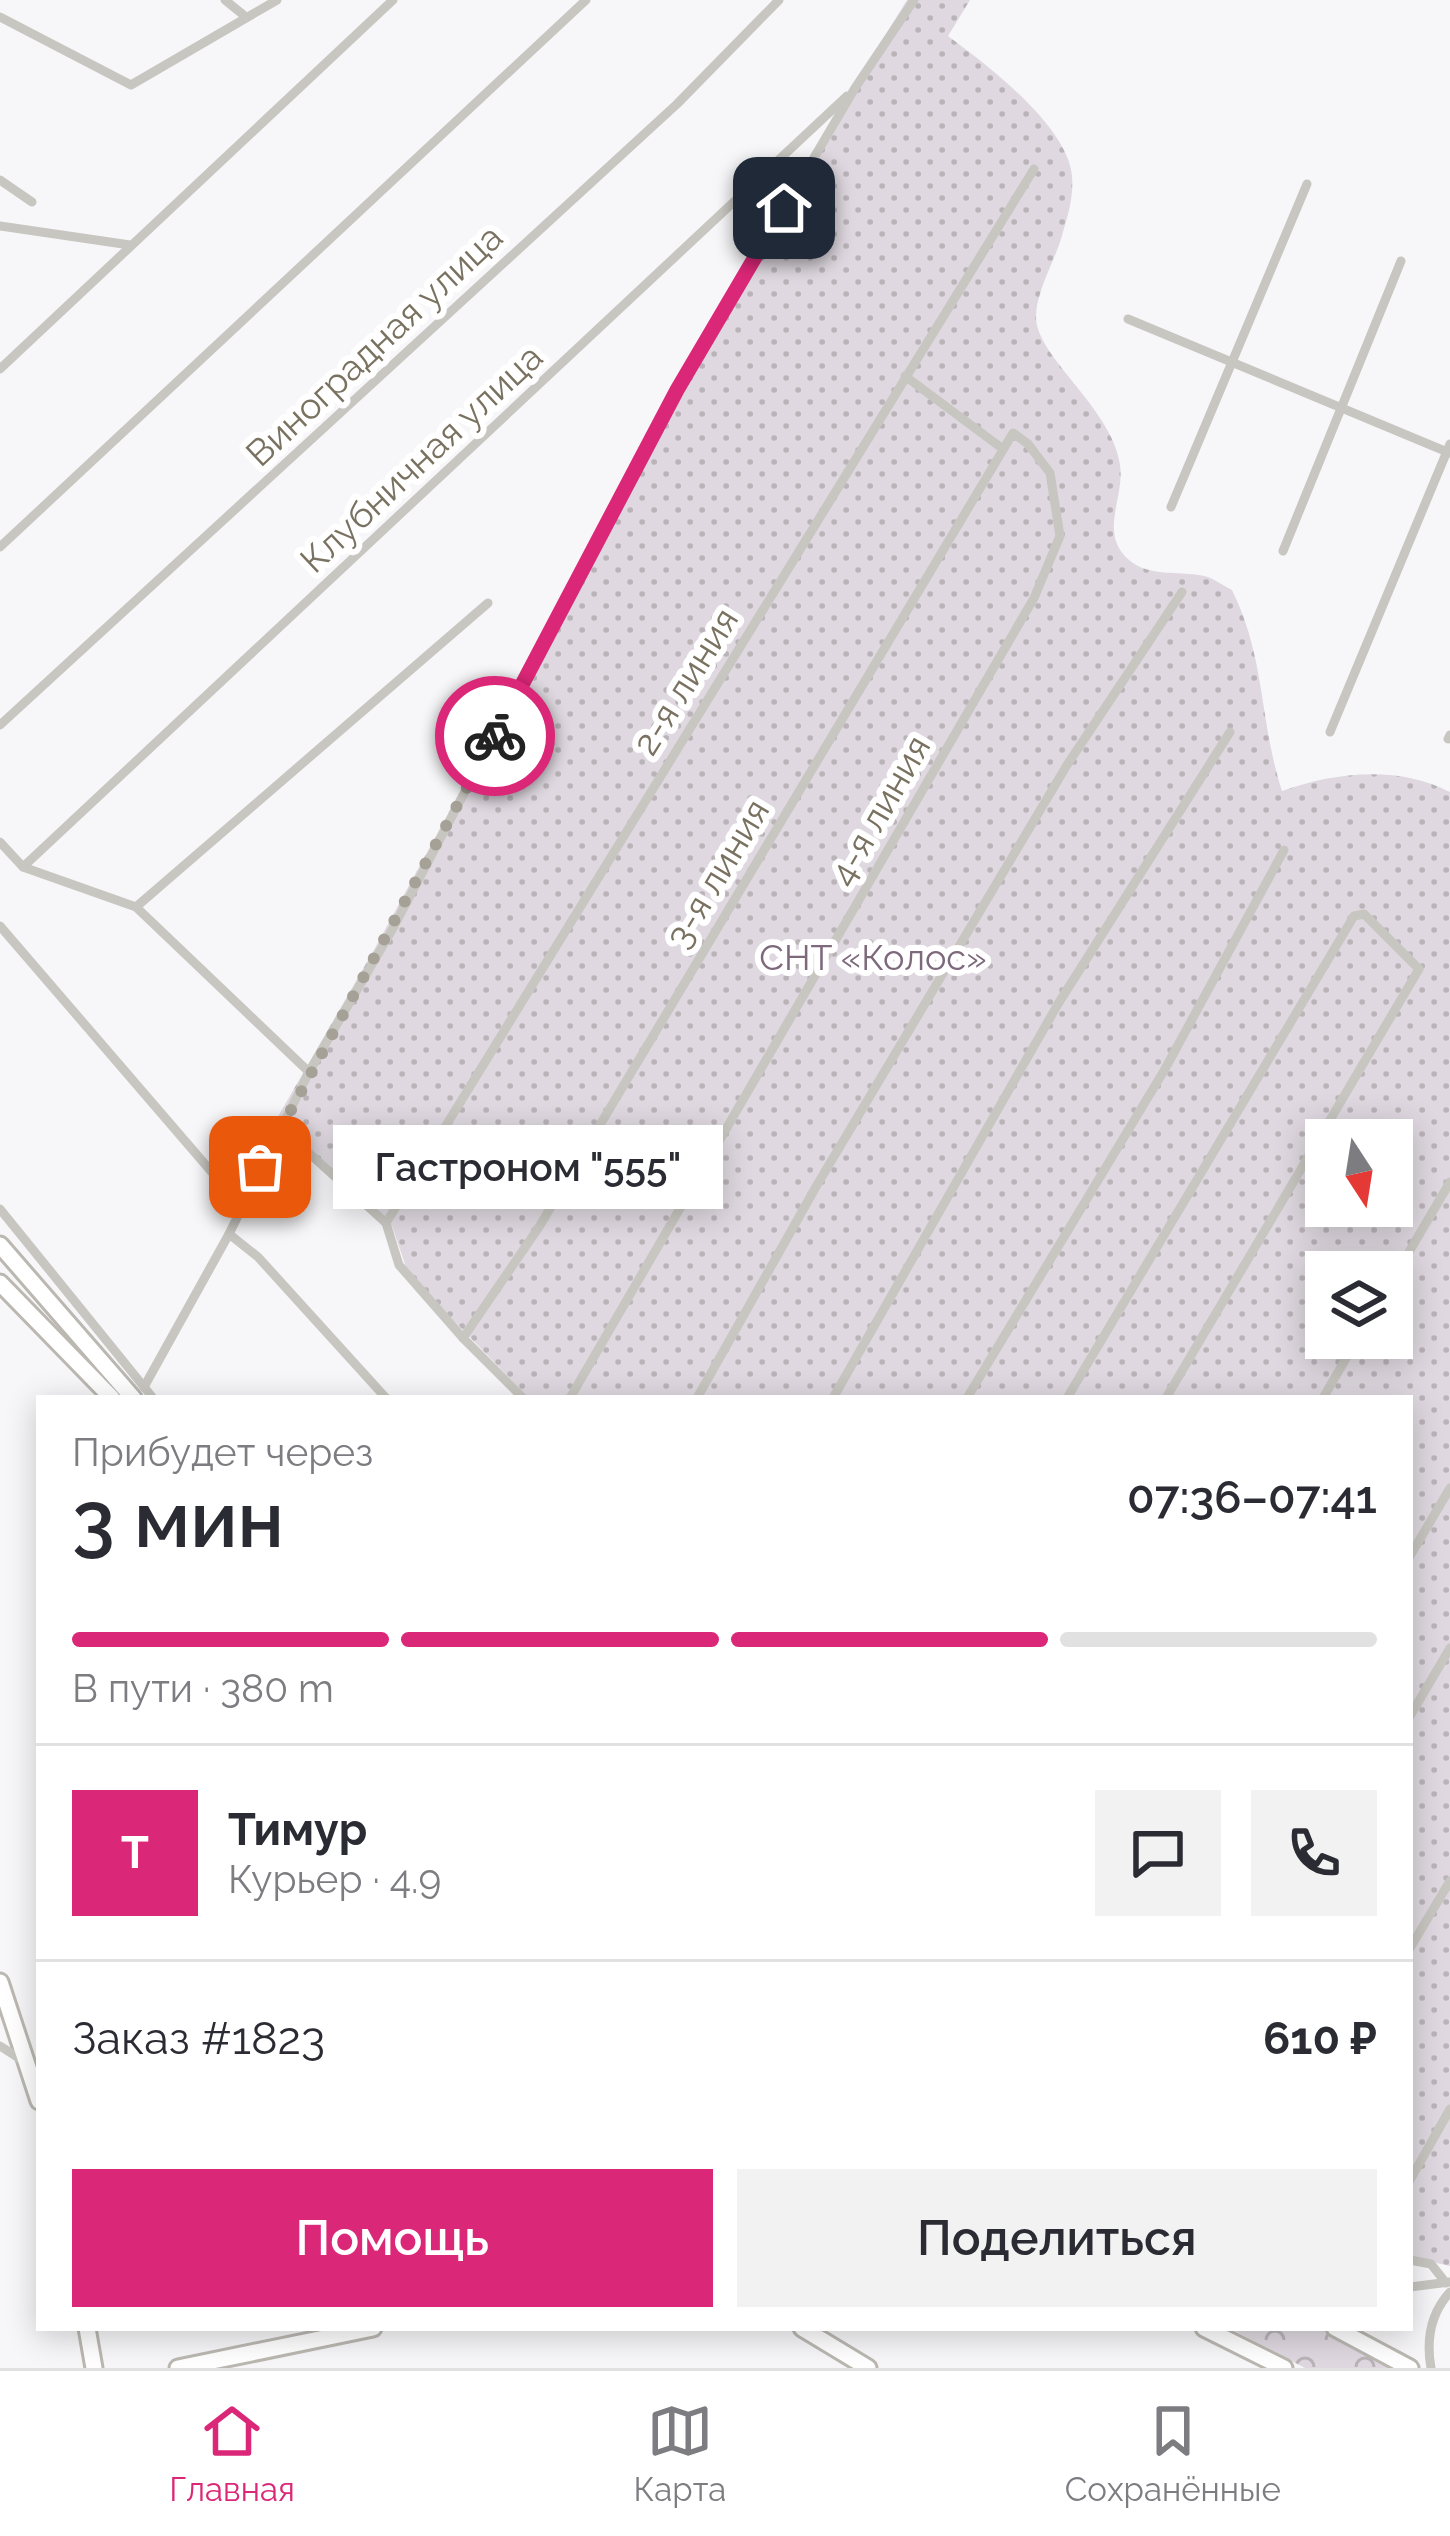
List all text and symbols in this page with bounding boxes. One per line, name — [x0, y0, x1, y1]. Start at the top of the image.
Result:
pin — [733, 157, 835, 259]
icon: home — [751, 175, 817, 241]
street label: Виноградная улица — [237, 216, 511, 474]
street label: Клубничная улица — [292, 335, 550, 581]
street label: 2-я линия — [624, 600, 746, 762]
courier — [435, 676, 555, 796]
icon: bike — [462, 703, 528, 769]
street label: 4-я линия — [819, 728, 939, 892]
street label: 3-я линия — [656, 791, 778, 955]
park label: СНТ «Колос» — [759, 936, 987, 978]
pin — [209, 1116, 311, 1218]
north arrow — [1305, 1119, 1413, 1227]
map controls — [1305, 1119, 1413, 1359]
callout: Гастроном "555" — [332, 1125, 722, 1209]
icon: bag — [227, 1134, 293, 1200]
text: Гастроном "555" — [375, 1144, 681, 1190]
button: layers — [1305, 1251, 1413, 1359]
text: Прибудет через — [72, 1429, 373, 1475]
text: 07:36–07:41 — [1127, 1471, 1377, 1524]
text: 3 мин — [72, 1474, 284, 1565]
text: В пути · 380 m — [72, 1665, 334, 1711]
button: chat — [1095, 1790, 1221, 1916]
button: phone — [1251, 1790, 1377, 1916]
text: Тимур — [228, 1803, 367, 1856]
text: Т — [121, 1826, 149, 1879]
text: Курьер · 4.9 — [228, 1856, 441, 1902]
text: Заказ #1823 — [72, 2012, 325, 2065]
text: 610 ₽ — [1263, 2012, 1377, 2065]
button: Помощь — [72, 2169, 713, 2307]
button: Поделиться — [737, 2169, 1377, 2307]
tab: Главная — [169, 2398, 295, 2509]
tab: Карта — [633, 2398, 726, 2509]
tab: Сохранённые — [1065, 2398, 1281, 2509]

